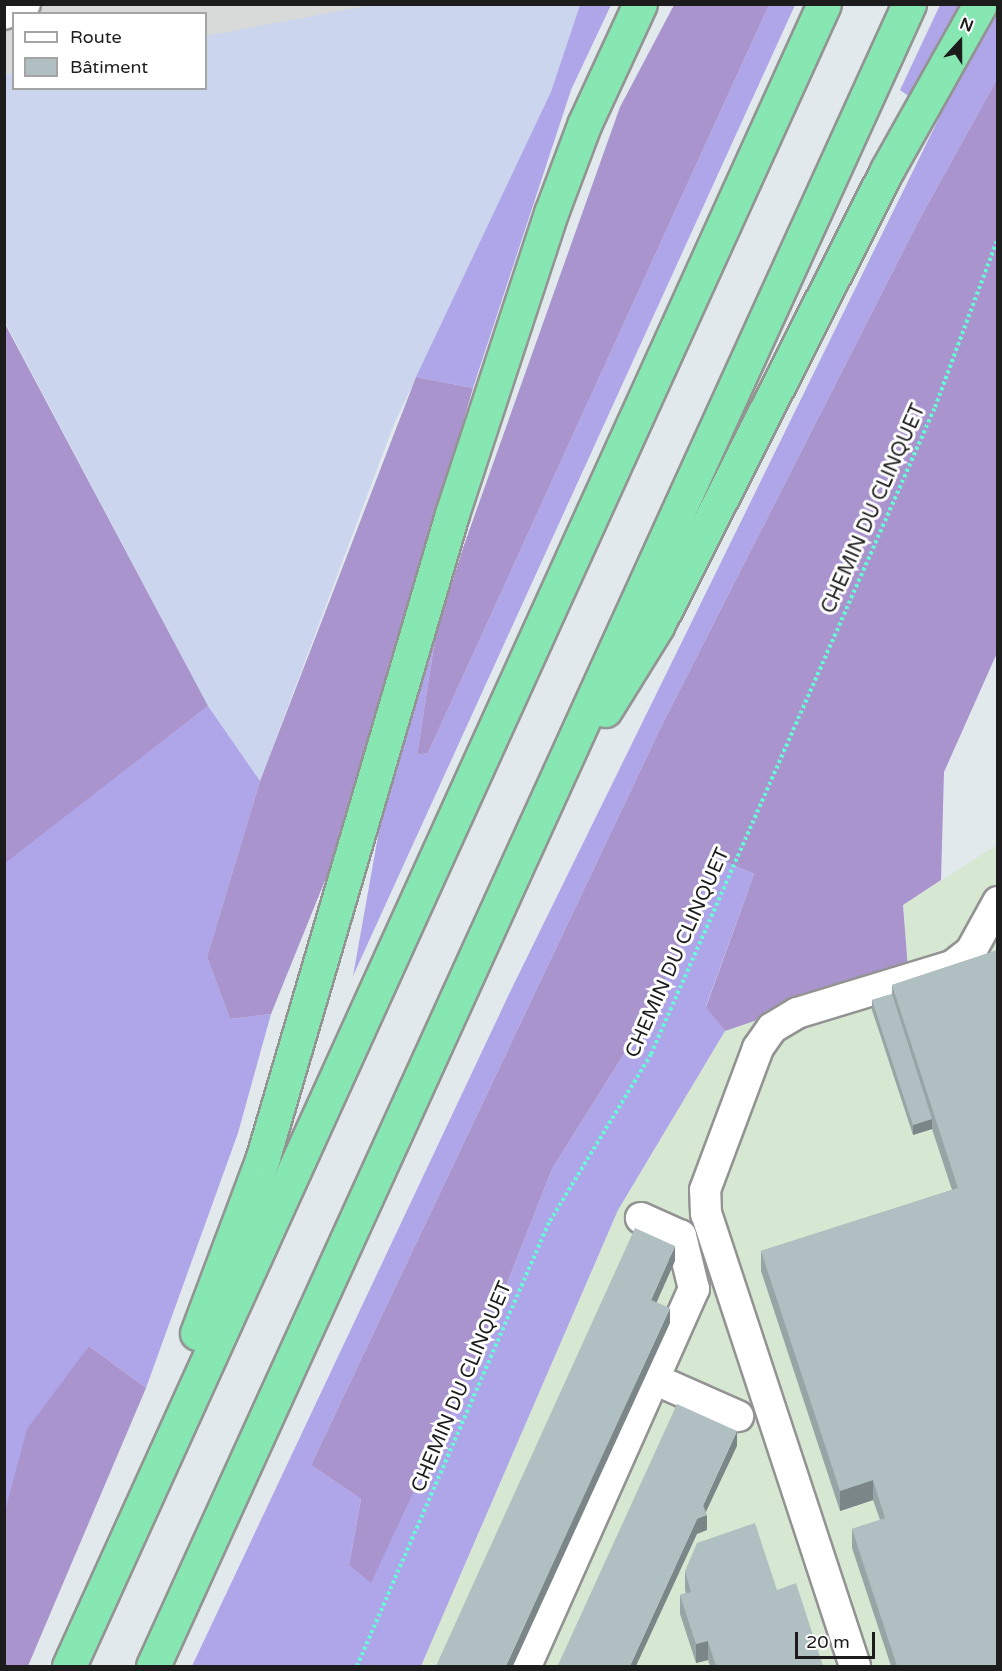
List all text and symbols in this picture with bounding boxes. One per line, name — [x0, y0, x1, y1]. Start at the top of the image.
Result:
legend — [12, 12, 207, 90]
north arrow — [930, 12, 990, 72]
text: N — [957, 14, 976, 37]
text: Route — [70, 26, 122, 48]
text: Bâtiment — [70, 56, 148, 78]
street label: CHEMIN DU CLINQUET — [817, 400, 931, 618]
street label: CHEMIN DU CLINQUET — [621, 844, 735, 1062]
street label: CHEMIN DU CLINQUET — [407, 1278, 517, 1496]
scale bar — [798, 1620, 878, 1658]
text: 20 m — [806, 1631, 850, 1653]

